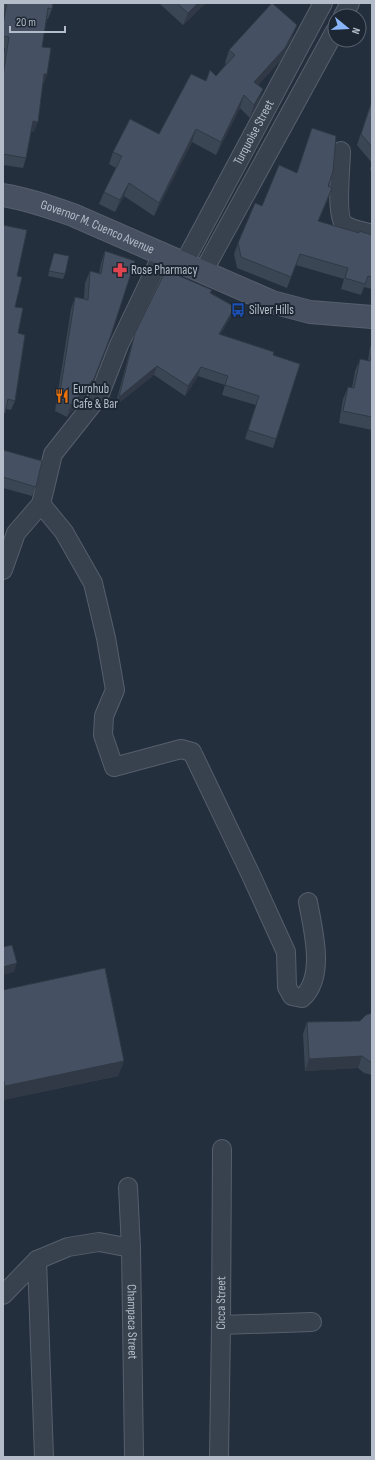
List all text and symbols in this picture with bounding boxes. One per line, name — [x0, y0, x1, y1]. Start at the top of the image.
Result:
scale bar — [10, 8, 65, 34]
north arrow — [327, 8, 367, 48]
text: 20 m — [16, 15, 36, 30]
text: N — [349, 26, 363, 36]
street label: Turquoise Street — [230, 97, 278, 168]
street label: Governor M. Cuenco Avenue — [39, 197, 157, 258]
pharmacy icon: Rose Pharmacy — [112, 262, 128, 278]
place label: Rose Pharmacy — [131, 262, 197, 278]
bus stop icon: Silver Hills — [230, 302, 246, 318]
place label: Silver Hills — [249, 302, 294, 318]
place label: Eurohub Cafe & Bar — [73, 381, 118, 412]
restaurant icon: Eurohub Cafe & Bar — [54, 388, 70, 404]
street label: Cicca Street — [213, 1276, 229, 1330]
street label: Champaca Street — [124, 1284, 141, 1360]

